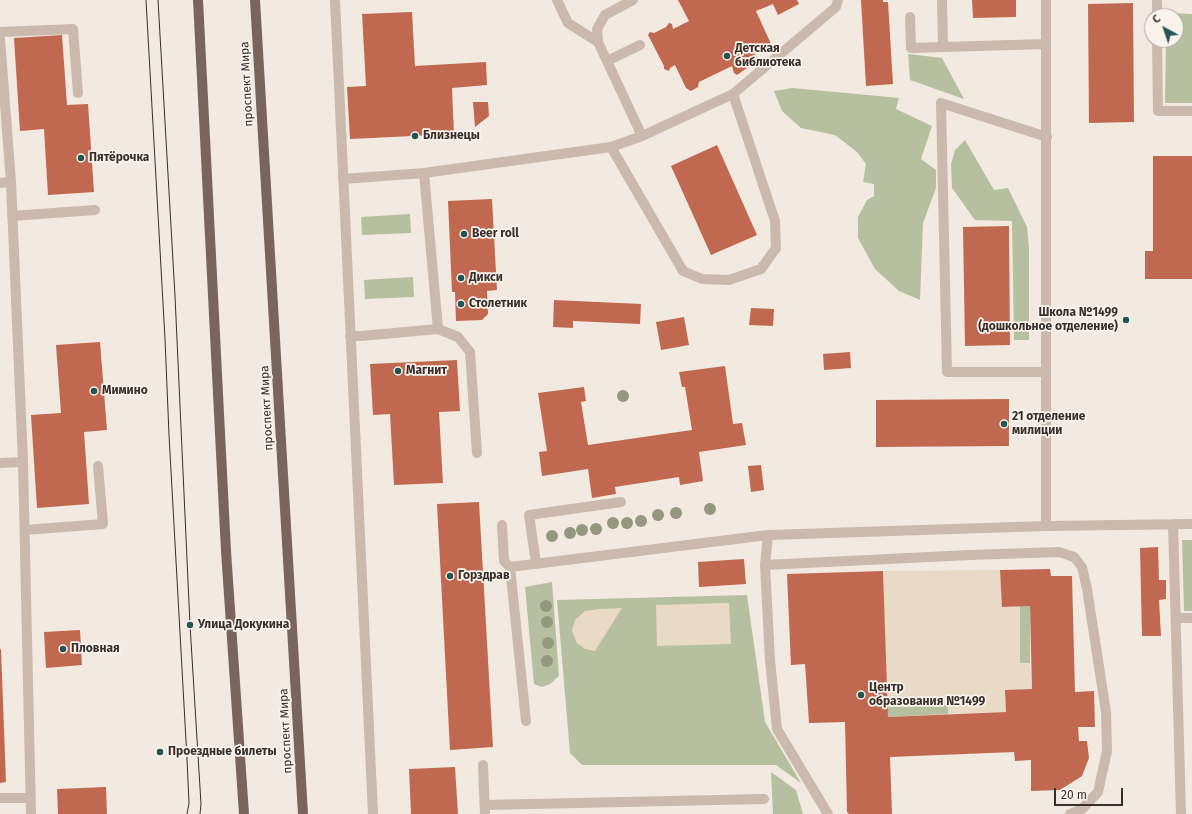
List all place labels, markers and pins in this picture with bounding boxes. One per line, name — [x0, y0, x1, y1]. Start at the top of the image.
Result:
place label: Детская библиотека — [735, 42, 801, 70]
marker: Детская библиотека — [722, 51, 732, 61]
place label: Близнецы — [423, 129, 480, 143]
marker: Близнецы — [410, 131, 420, 141]
place label: Пятёрочка — [89, 151, 149, 165]
marker: Пятёрочка — [76, 153, 86, 163]
place label: Beer roll — [472, 227, 519, 241]
marker: Beer roll — [459, 229, 469, 239]
place label: Дикси — [469, 271, 503, 285]
marker: Дикси — [456, 273, 466, 283]
place label: Столетник — [469, 297, 527, 311]
marker: Столетник — [456, 299, 466, 309]
place label: Школа №1499 (дошкольное отделение) — [978, 306, 1118, 334]
marker: Школа №1499 (дошкольное отделение) — [1121, 315, 1131, 325]
place label: Магнит — [406, 364, 447, 378]
marker: Магнит — [393, 366, 403, 376]
place label: Мимино — [102, 384, 148, 398]
marker: Мимино — [89, 386, 99, 396]
place label: 21 отделение милиции — [1012, 410, 1085, 438]
marker: 21 отделение милиции — [999, 419, 1009, 429]
place label: Горздрав — [458, 569, 510, 583]
marker: Горздрав — [445, 571, 455, 581]
place label: Улица Докукина — [198, 618, 289, 632]
marker: Улица Докукина — [185, 620, 195, 630]
place label: Пловная — [71, 642, 120, 656]
marker: Пловная — [58, 644, 68, 654]
place label: Центр образования №1499 — [869, 681, 985, 709]
marker: Центр образования №1499 — [856, 690, 866, 700]
place label: Проездные билеты — [168, 745, 277, 759]
marker: Проездные билеты — [155, 747, 165, 757]

